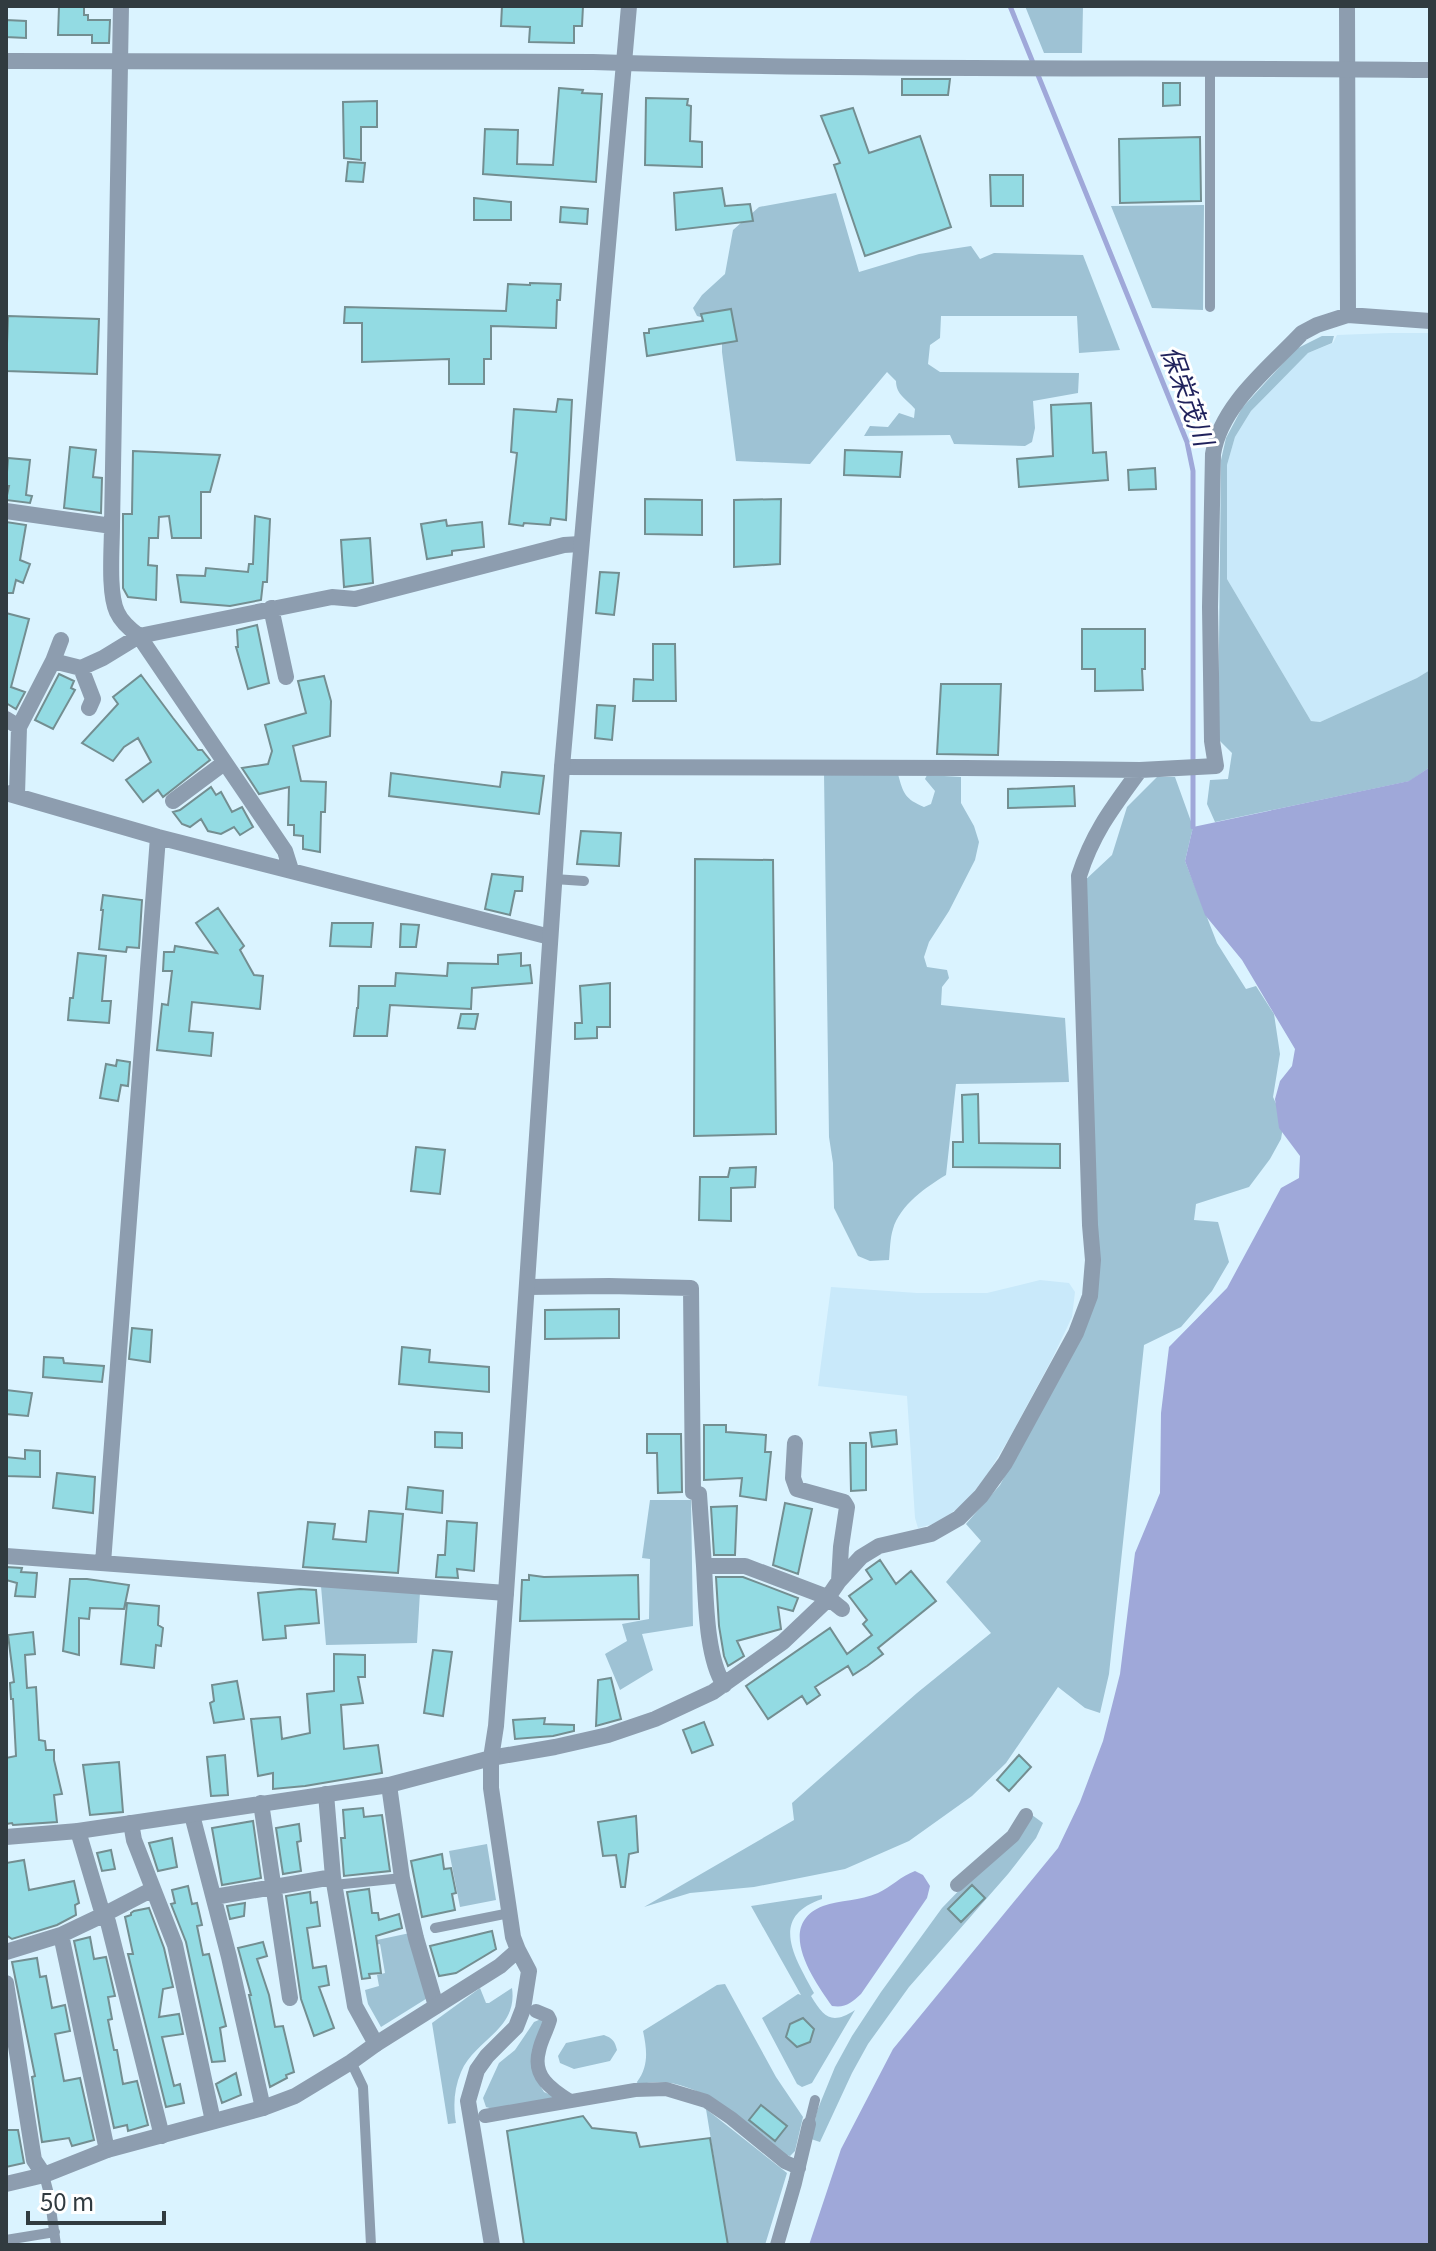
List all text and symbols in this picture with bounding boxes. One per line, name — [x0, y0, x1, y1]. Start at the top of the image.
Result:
water label: 保栄茂川 — [1154, 340, 1226, 453]
scale bar — [28, 2175, 164, 2225]
text: 50 m — [40, 2183, 94, 2218]

